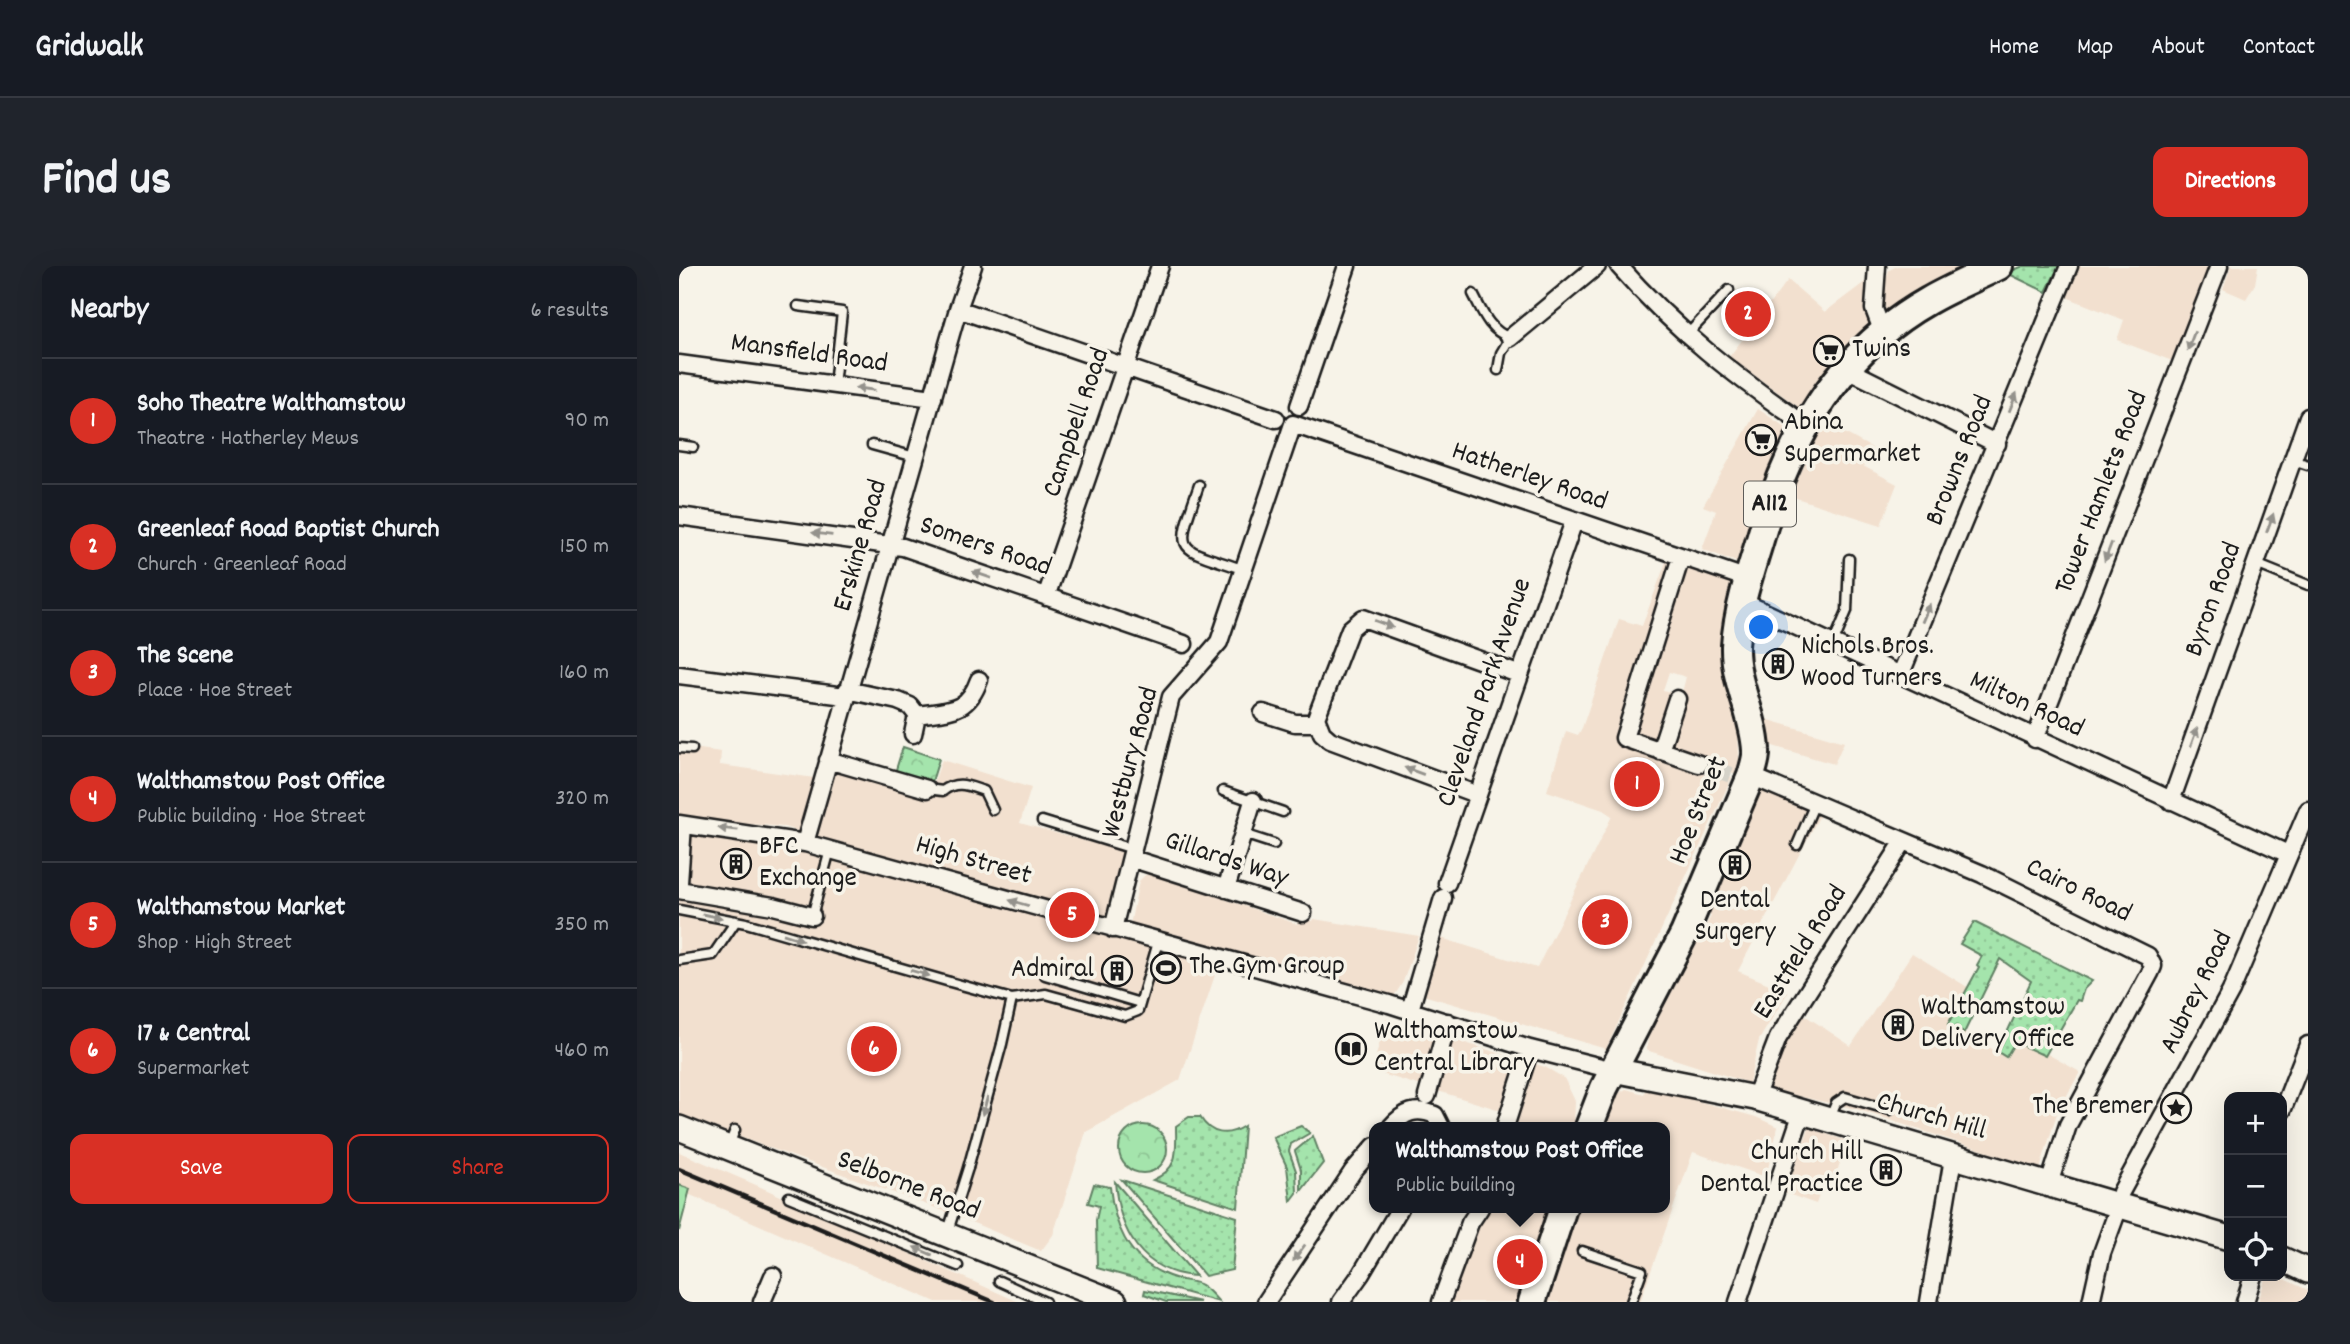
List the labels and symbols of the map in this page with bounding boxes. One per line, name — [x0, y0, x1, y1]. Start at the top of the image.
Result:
pin: 2 — [1725, 288, 1771, 340]
street label: Mansfield Road — [728, 324, 890, 386]
one-way arrow — [2185, 330, 2196, 351]
place label: Twins — [1852, 331, 1911, 371]
supermarket icon: Twins — [1812, 334, 1846, 368]
street label: Campbell Road — [1034, 343, 1122, 503]
one-way arrow — [854, 383, 876, 394]
street label: Tower Hamlets Road — [2046, 386, 2160, 600]
street label: Browns Road — [1917, 390, 2005, 532]
one-way arrow — [2008, 392, 2019, 413]
place label: Abina Supermarket — [1784, 404, 1921, 476]
supermarket icon: Abina Supermarket — [1744, 423, 1778, 457]
street label: Hatherley Road — [1446, 433, 1612, 523]
street label: Erskine Road — [824, 475, 900, 617]
road number: A112 — [1744, 482, 1796, 526]
street label: Somers Road — [914, 507, 1056, 589]
one-way arrow — [2265, 512, 2276, 533]
one-way arrow — [811, 529, 833, 540]
street label: Byron Road — [2176, 537, 2254, 663]
one-way arrow — [2103, 542, 2114, 563]
one-way arrow — [972, 569, 993, 580]
street label: Cleveland Park Avenue — [1428, 573, 1544, 813]
one-way arrow — [1921, 602, 1932, 623]
your location — [1744, 610, 1778, 644]
one-way arrow — [1374, 619, 1395, 630]
place label: Nichols Bros. Wood Turners — [1801, 628, 1943, 700]
building icon: Nichols Bros. Wood Turners — [1761, 647, 1795, 681]
street label: Milton Road — [1962, 662, 2090, 750]
street label: Westbury Road — [1093, 683, 1171, 843]
one-way arrow — [2189, 726, 2200, 747]
street label: Hoe Street — [1660, 751, 1740, 871]
pin: 1 — [1614, 758, 1660, 810]
one-way arrow — [1404, 765, 1425, 776]
street label: Gillards Way — [1159, 822, 1294, 900]
one-way arrow — [716, 824, 738, 835]
street label: High Street — [910, 826, 1036, 898]
place label: BFC Exchange — [759, 828, 857, 900]
building icon: BFC Exchange — [719, 847, 753, 881]
building icon: Dental Surgery — [1718, 848, 1752, 882]
street label: Cairo Road — [2018, 849, 2138, 935]
street label: Eastfield Road — [1745, 878, 1859, 1028]
place label: Dental Surgery — [1694, 882, 1776, 954]
pin: 5 — [1049, 889, 1095, 941]
pin: 3 — [1582, 896, 1628, 948]
one-way arrow — [1008, 897, 1029, 907]
one-way arrow — [701, 911, 723, 922]
street label: Aubrey Road — [2151, 925, 2245, 1061]
one-way arrow — [783, 932, 804, 942]
place label: The Gym Group — [1189, 948, 1345, 988]
place label: Admiral — [1011, 951, 1094, 991]
sports icon: The Gym Group — [1149, 951, 1183, 985]
building icon: Admiral — [1100, 954, 1134, 988]
one-way arrow — [910, 969, 931, 979]
place label: Walthamstow Delivery Office — [1921, 989, 2075, 1061]
building icon: Walthamstow Delivery Office — [1881, 1008, 1915, 1042]
place label: Walthamstow Central Library — [1374, 1013, 1535, 1085]
pin: 6 — [851, 1023, 897, 1075]
library icon: Walthamstow Central Library — [1334, 1032, 1368, 1066]
street label: Church Hill — [1871, 1083, 1991, 1153]
place label: The Bremer — [2032, 1088, 2154, 1128]
place icon: The Bremer — [2159, 1091, 2193, 1125]
one-way arrow — [979, 1095, 990, 1117]
place label: Church Hill Dental Practice — [1700, 1134, 1863, 1206]
street label: Selborne Road — [831, 1141, 985, 1233]
building icon: Church Hill Dental Practice — [1869, 1153, 1903, 1187]
pin: 4 — [1497, 1236, 1543, 1288]
one-way arrow — [1292, 1244, 1306, 1262]
one-way arrow — [912, 1245, 933, 1256]

